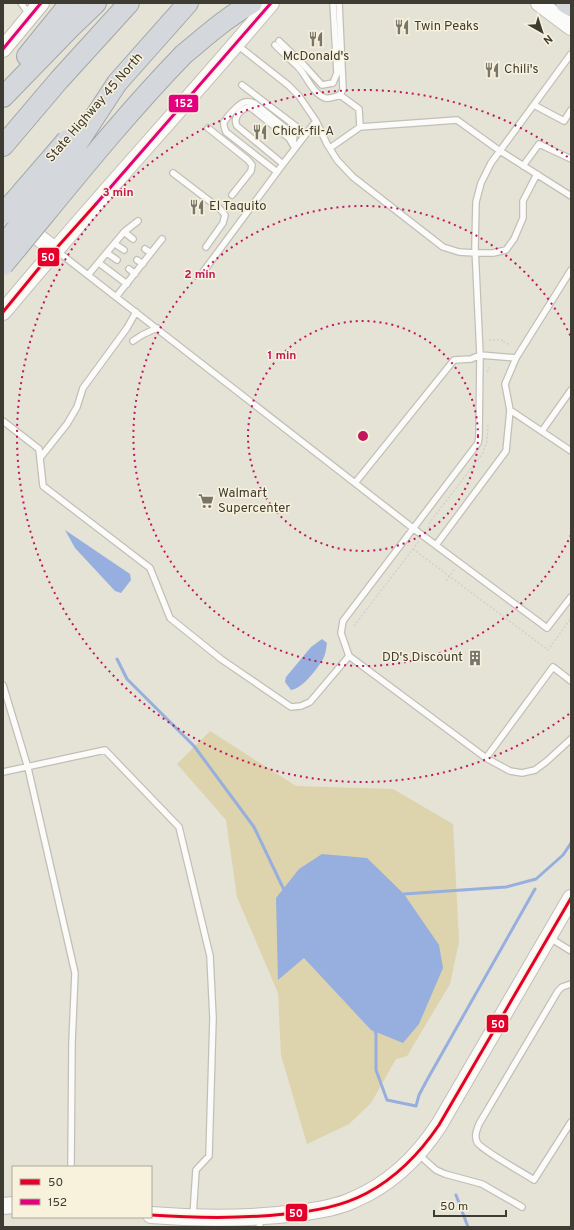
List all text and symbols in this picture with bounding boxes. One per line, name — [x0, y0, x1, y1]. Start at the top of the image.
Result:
north arrow — [522, 12, 562, 52]
restaurant icon: Twin Peaks — [393, 18, 411, 36]
place label: Twin Peaks — [414, 19, 479, 35]
restaurant icon: McDonald's — [307, 30, 325, 48]
text: N — [540, 31, 555, 47]
place label: McDonald's — [283, 49, 349, 65]
street label: State Highway 45 North — [43, 50, 147, 166]
restaurant icon: Chili's — [483, 61, 501, 79]
place label: Chili's — [504, 62, 539, 78]
line badge: 152 — [168, 94, 199, 113]
text: 152 — [175, 97, 193, 111]
restaurant icon: Chick-fil-A — [251, 123, 269, 141]
place label: Chick-fil-A — [272, 124, 334, 140]
text: 3 min — [102, 185, 134, 201]
restaurant icon: El Taquito — [188, 198, 206, 216]
place label: El Taquito — [209, 199, 266, 215]
line badge: 50 — [37, 247, 60, 267]
text: 50 — [41, 251, 55, 265]
text: 2 min — [184, 267, 216, 283]
text: 1 min — [268, 348, 296, 364]
centre of rings — [356, 429, 370, 443]
place label: Walmart Supercenter — [218, 486, 290, 517]
supermarket icon: Walmart Supercenter — [197, 492, 215, 510]
building icon: DD's Discount — [466, 649, 484, 667]
place label: DD's Discount — [382, 650, 463, 666]
line badge: 50 — [486, 1014, 509, 1033]
text: 50 — [491, 1018, 505, 1032]
legend — [12, 1166, 152, 1218]
text: 50 — [48, 1175, 63, 1191]
scale bar — [434, 1192, 506, 1218]
text: 152 — [48, 1195, 67, 1211]
text: 50 m — [440, 1199, 468, 1215]
line badge: 50 — [285, 1203, 308, 1222]
text: 50 — [289, 1207, 303, 1221]

